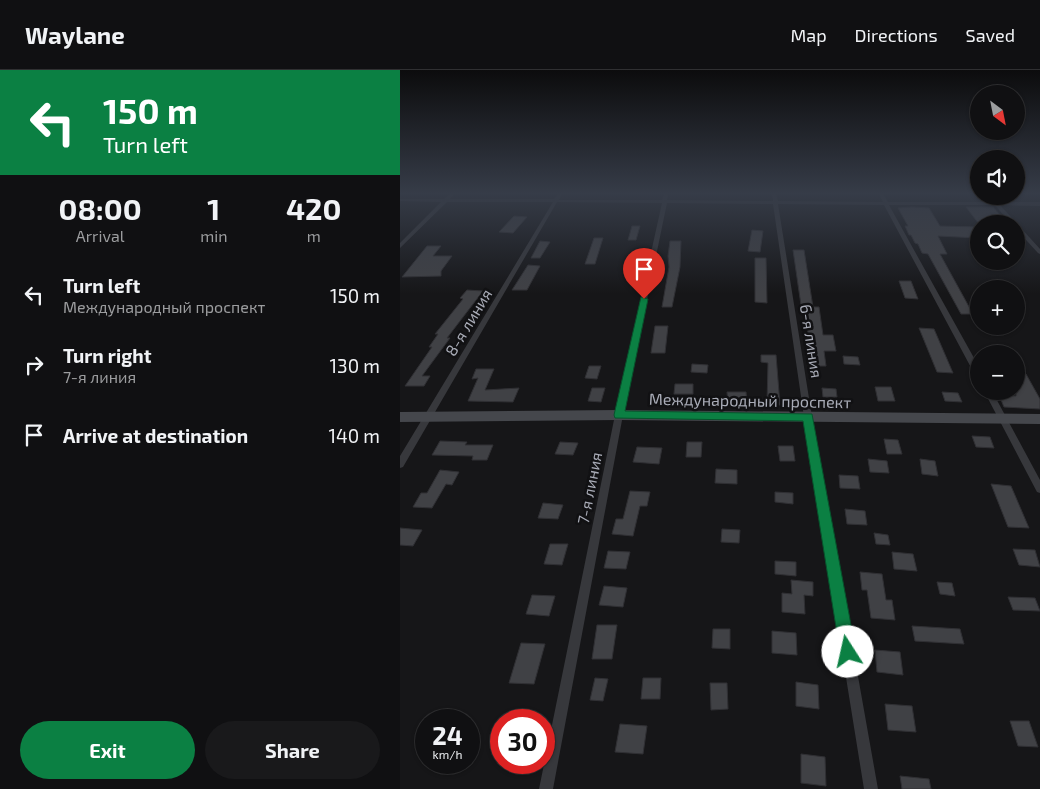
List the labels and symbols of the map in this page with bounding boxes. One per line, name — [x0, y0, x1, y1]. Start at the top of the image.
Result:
north arrow — [970, 85, 1025, 140]
pin — [623, 248, 665, 299]
street label: 8-я линия — [441, 285, 495, 359]
street label: 6-я линия — [797, 303, 827, 379]
street label: Международный проспект — [649, 389, 851, 412]
street label: 7-я линия — [573, 450, 605, 526]
position arrow — [821, 625, 873, 677]
speed limit sign: 30 — [490, 709, 555, 774]

